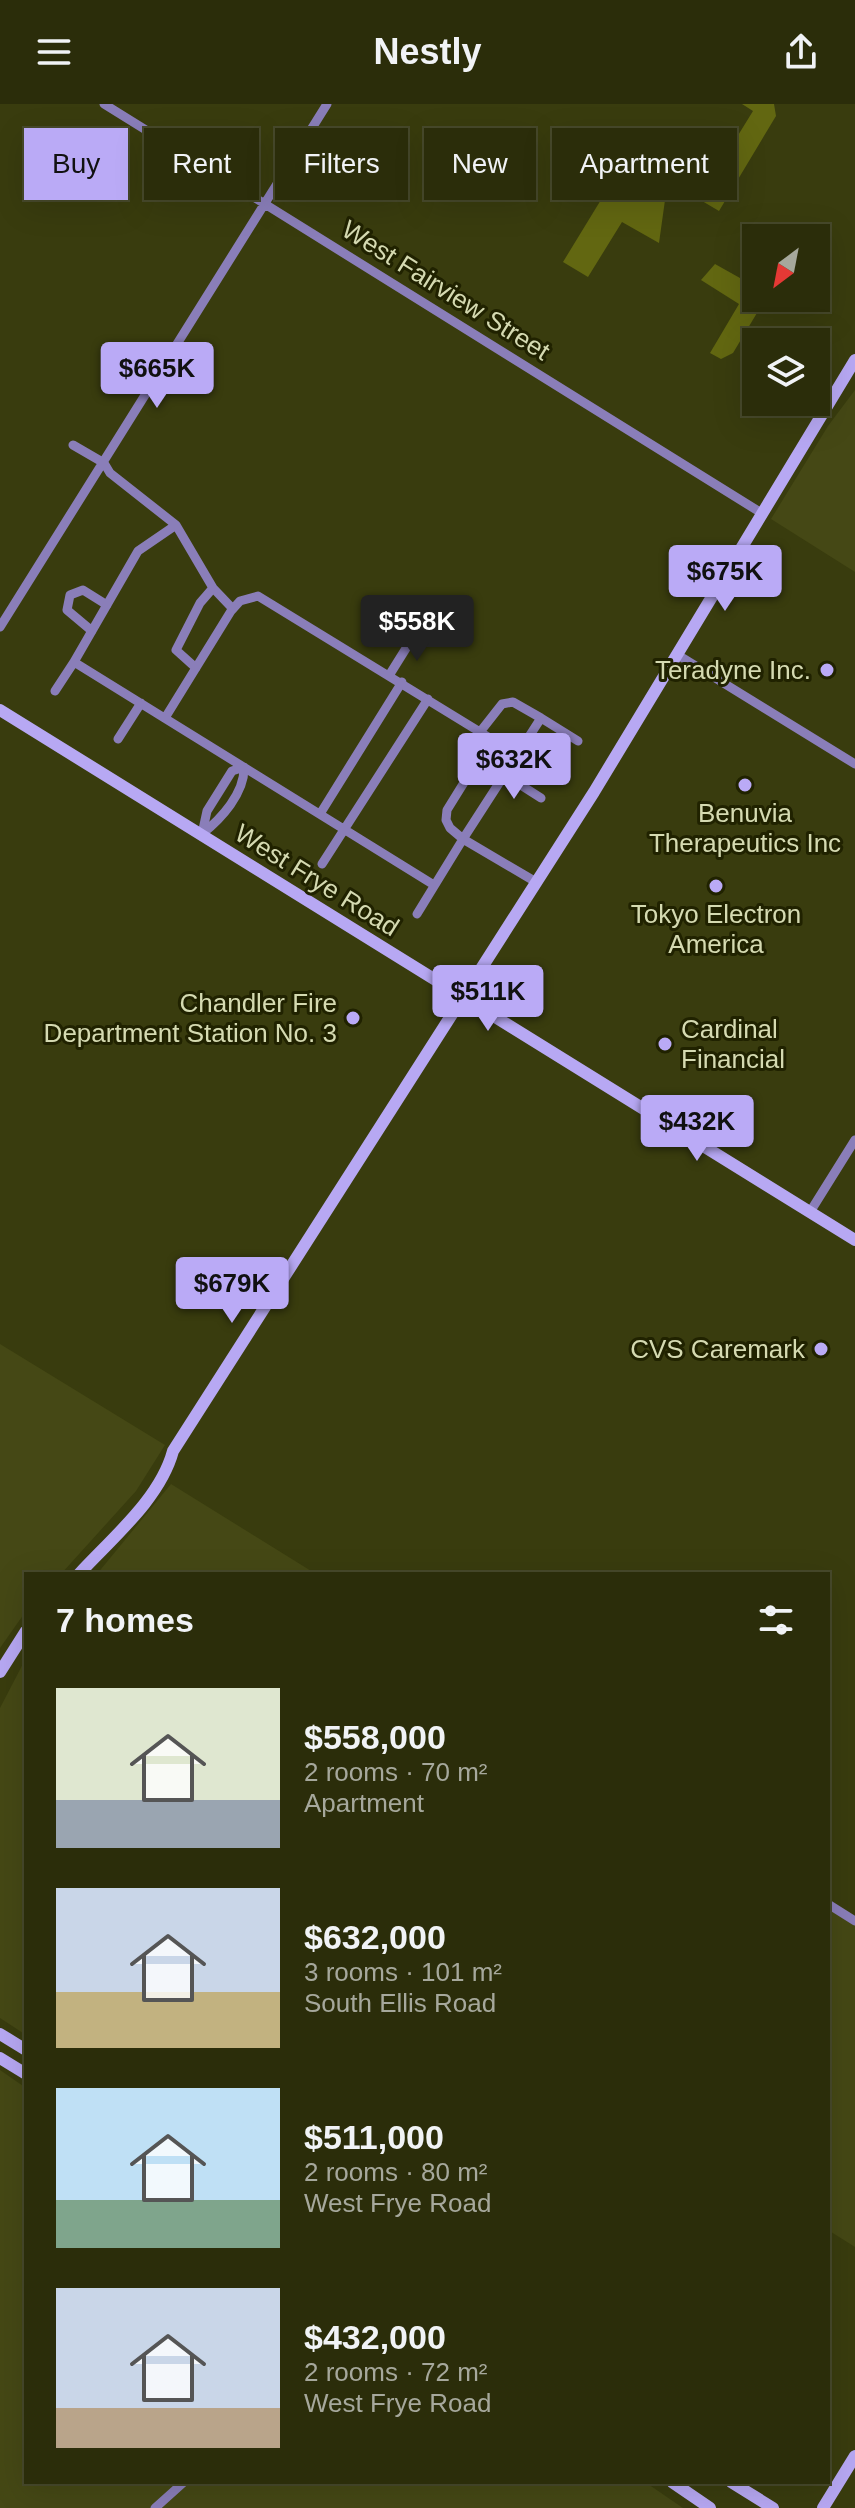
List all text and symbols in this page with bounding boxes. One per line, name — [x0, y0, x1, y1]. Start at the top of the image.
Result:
icon: menu — [32, 30, 76, 74]
icon: share — [779, 30, 823, 74]
text: Nestly — [373, 31, 482, 72]
chip: Buy — [24, 128, 128, 200]
chip: Rent — [144, 128, 259, 200]
chip: Filters — [275, 128, 408, 200]
chip: New — [424, 128, 536, 200]
chip: Apartment — [552, 128, 737, 200]
street label: West Fairview Street — [337, 214, 556, 367]
north arrow — [742, 224, 830, 312]
map controls — [742, 224, 830, 416]
button: layers — [742, 328, 830, 416]
pin: $665K — [101, 342, 213, 410]
text: $665K — [119, 353, 195, 383]
pin: $675K — [669, 545, 781, 613]
text: $675K — [687, 556, 763, 586]
pin: $558K — [361, 595, 473, 663]
text: $558K — [379, 606, 455, 636]
place label: Teradyne Inc. — [655, 655, 811, 685]
marker: Teradyne Inc. — [818, 661, 836, 679]
pin: $632K — [458, 733, 570, 801]
text: $632K — [476, 744, 552, 774]
marker: Benuvia Therapeutics Inc — [736, 776, 754, 794]
place label: Benuvia Therapeutics Inc — [649, 798, 841, 858]
street label: West Frye Road — [230, 818, 404, 942]
marker: Tokyo Electron America — [707, 877, 725, 895]
place label: Tokyo Electron America — [631, 899, 801, 959]
pin: $511K — [432, 965, 544, 1033]
text: $511K — [450, 976, 526, 1006]
place label: Chandler Fire Department Station No. 3 — [44, 988, 337, 1048]
marker: Chandler Fire Department Station No. 3 — [344, 1009, 362, 1027]
place label: Cardinal Financial — [681, 1014, 785, 1074]
marker: Cardinal Financial — [656, 1035, 674, 1053]
pin: $432K — [641, 1095, 753, 1163]
text: $432K — [659, 1106, 735, 1136]
pin: $679K — [176, 1257, 288, 1325]
text: $679K — [194, 1268, 270, 1298]
place label: CVS Caremark — [630, 1334, 806, 1364]
marker: CVS Caremark — [812, 1340, 830, 1358]
icon: filters — [754, 1598, 798, 1642]
text: 7 homes — [56, 1601, 194, 1639]
text: $558,000 — [304, 1718, 446, 1756]
icon: home — [120, 1720, 216, 1816]
text: 2 rooms · 70 m² — [304, 1757, 488, 1787]
text: Apartment — [304, 1788, 424, 1818]
text: $632,000 — [304, 1918, 446, 1956]
icon: home — [120, 1920, 216, 2016]
text: 3 rooms · 101 m² — [304, 1957, 502, 1987]
text: South Ellis Road — [304, 1988, 496, 2018]
text: $511,000 — [304, 2118, 444, 2156]
icon: home — [120, 2120, 216, 2216]
text: 2 rooms · 80 m² — [304, 2157, 488, 2187]
text: West Frye Road — [304, 2188, 491, 2218]
text: $432,000 — [304, 2318, 446, 2356]
icon: home — [120, 2320, 216, 2416]
text: 2 rooms · 72 m² — [304, 2357, 488, 2387]
text: West Frye Road — [304, 2388, 491, 2418]

